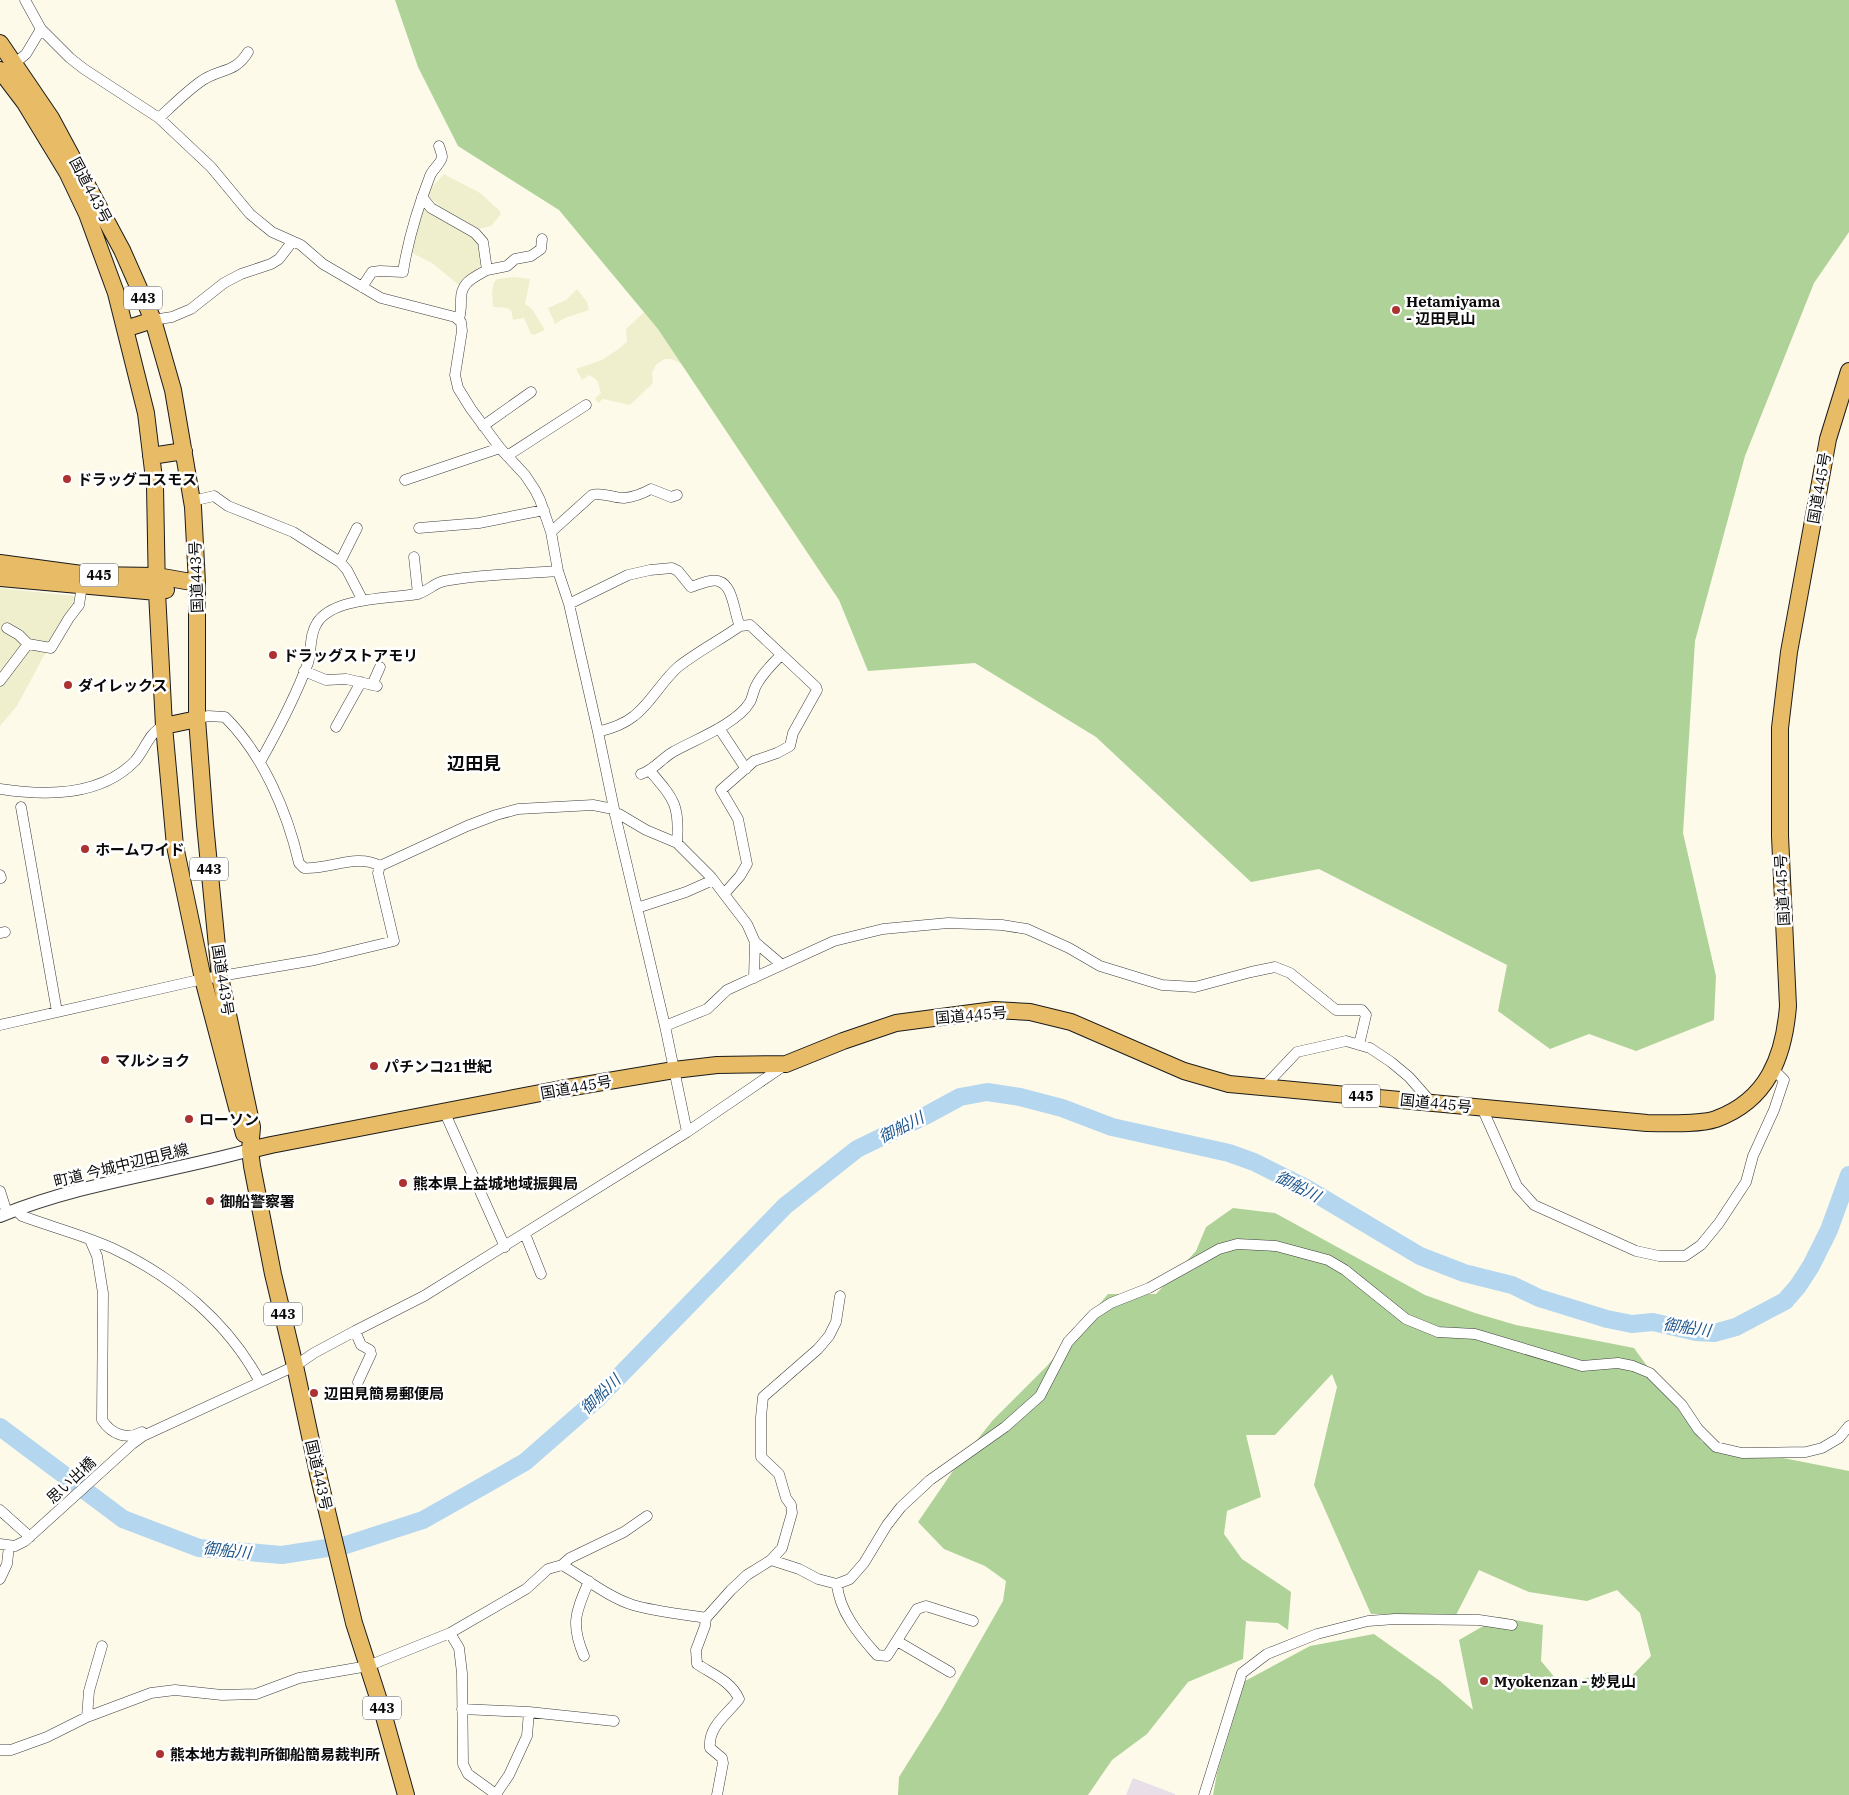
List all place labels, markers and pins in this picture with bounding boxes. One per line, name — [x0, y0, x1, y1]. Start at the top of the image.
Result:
place label: Hetamiyama - 辺田見山 — [1406, 292, 1501, 328]
marker: Hetamiyama - 辺田見山 — [1390, 304, 1402, 316]
place label: ドラッグコスモス — [77, 470, 197, 489]
marker: ドラッグコスモス — [61, 473, 73, 485]
place label: ドラッグストアモリ — [283, 646, 418, 665]
marker: ドラッグストアモリ — [267, 649, 279, 661]
place label: ダイレックス — [78, 676, 168, 695]
marker: ダイレックス — [62, 679, 74, 691]
place label: ホームワイド — [95, 840, 185, 859]
marker: ホームワイド — [79, 843, 91, 855]
place label: マルショク — [115, 1051, 190, 1070]
marker: マルショク — [99, 1054, 111, 1066]
place label: パチンコ21世紀 — [384, 1057, 492, 1076]
marker: パチンコ21世紀 — [368, 1060, 380, 1072]
place label: ローソン — [199, 1110, 259, 1129]
marker: ローソン — [183, 1113, 195, 1125]
place label: 熊本県上益城地域振興局 — [413, 1174, 578, 1193]
marker: 熊本県上益城地域振興局 — [397, 1177, 409, 1189]
place label: 御船警察署 — [220, 1192, 295, 1211]
marker: 御船警察署 — [204, 1195, 216, 1207]
place label: 辺田見簡易郵便局 — [324, 1384, 444, 1403]
marker: 辺田見簡易郵便局 — [308, 1387, 320, 1399]
place label: Myokenzan - 妙見山 — [1494, 1672, 1636, 1691]
marker: Myokenzan - 妙見山 — [1478, 1675, 1490, 1687]
place label: 熊本地方裁判所御船簡易裁判所 — [170, 1745, 380, 1764]
marker: 熊本地方裁判所御船簡易裁判所 — [154, 1748, 166, 1760]

